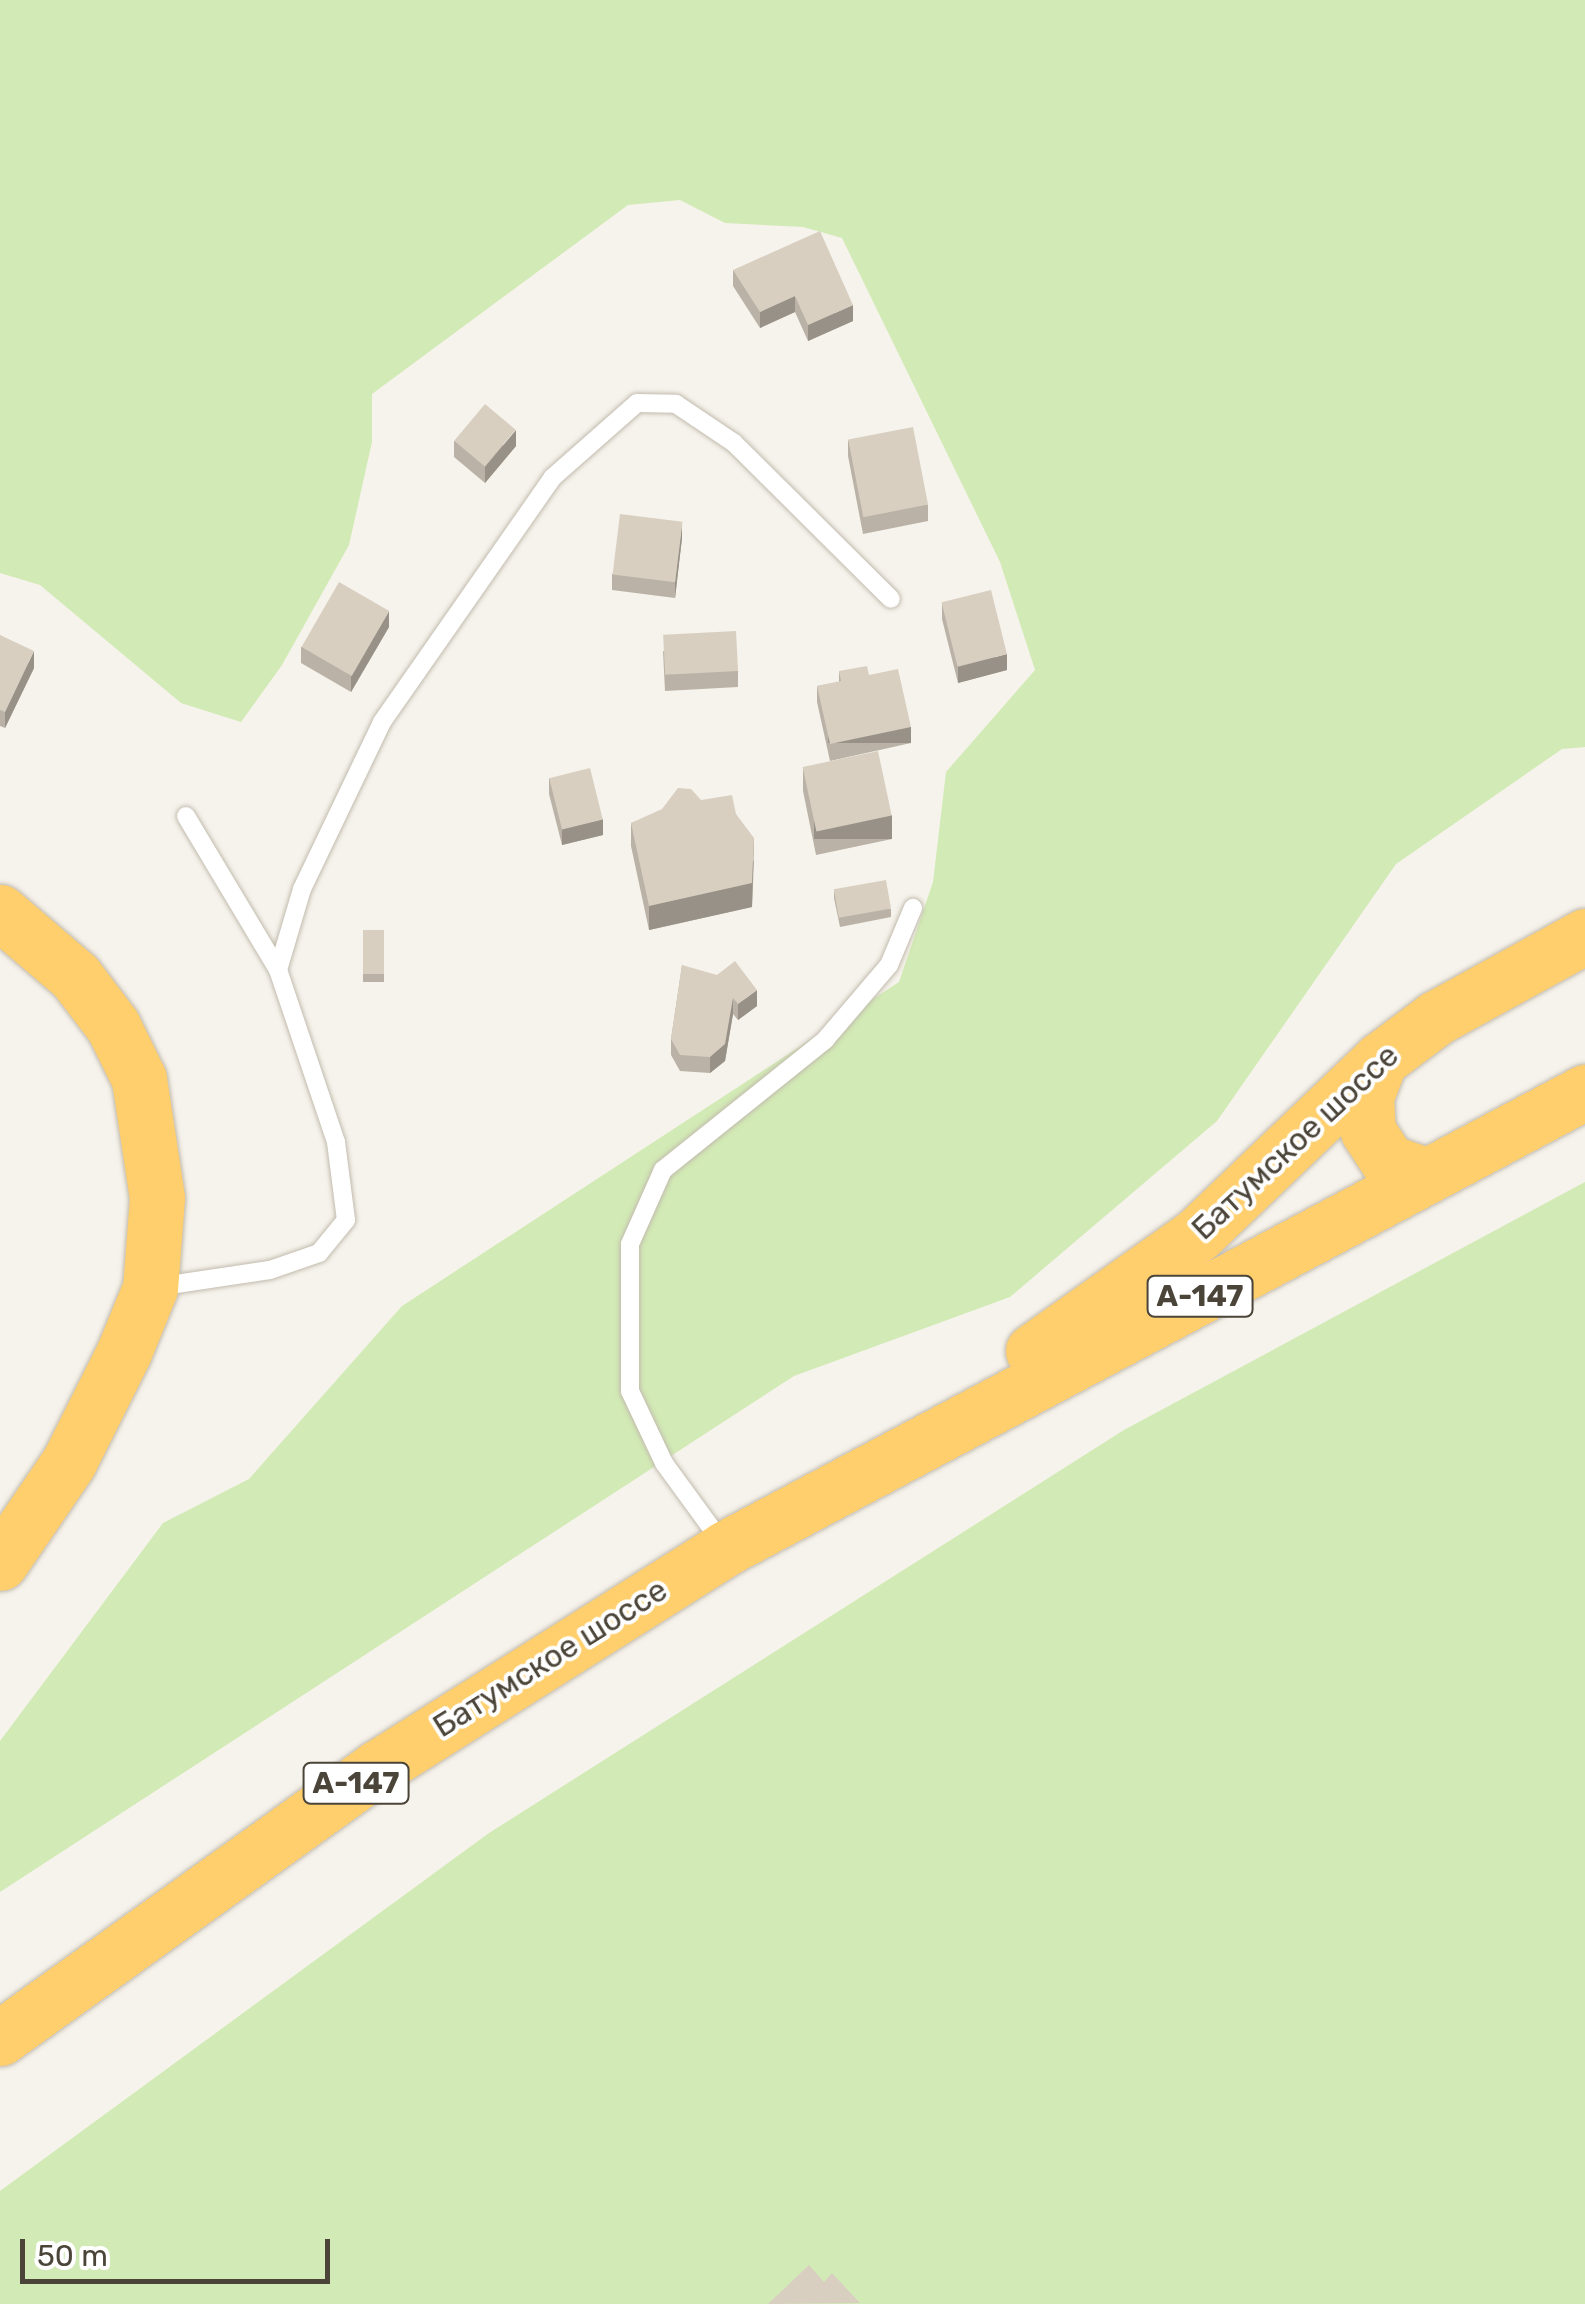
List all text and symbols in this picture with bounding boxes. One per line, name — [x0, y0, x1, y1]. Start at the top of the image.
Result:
street label: Батумское шоссе — [1184, 1036, 1406, 1248]
road number: А-147 — [1145, 1271, 1255, 1321]
street label: Батумское шоссе — [426, 1570, 674, 1746]
road number: А-147 — [301, 1758, 411, 1808]
scale bar — [25, 2219, 335, 2281]
text: 50 m — [37, 2238, 108, 2274]

